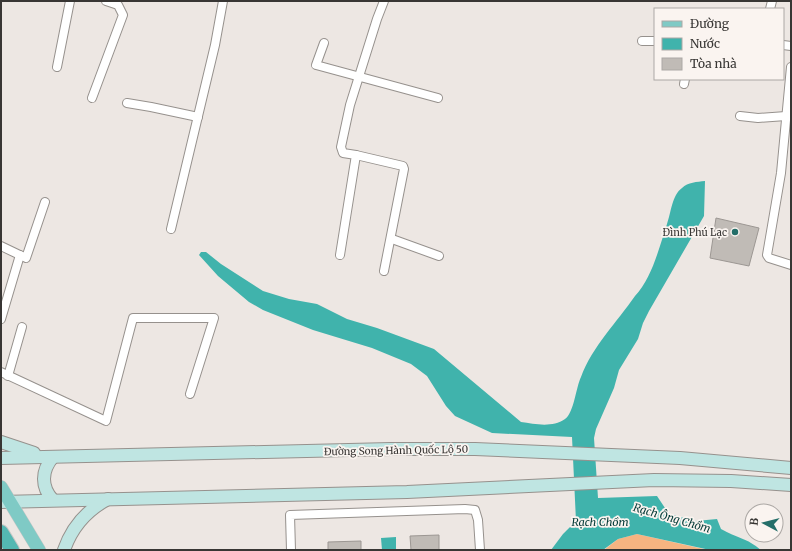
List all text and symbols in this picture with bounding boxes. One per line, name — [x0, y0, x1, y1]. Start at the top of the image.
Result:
legend — [654, 8, 784, 80]
text: Đường — [690, 16, 730, 31]
text: Nước — [690, 36, 720, 51]
text: Tòa nhà — [690, 56, 737, 71]
place label: Đình Phú Lạc — [662, 226, 727, 239]
marker: Đình Phú Lạc — [730, 227, 740, 237]
street label: Đường Song Hành Quốc Lộ 50 — [324, 443, 468, 458]
water label: Rạch Ông Chồm — [632, 500, 712, 536]
north arrow — [744, 503, 784, 543]
water label: Rạch Chồm — [571, 515, 629, 529]
text: B — [747, 517, 762, 526]

